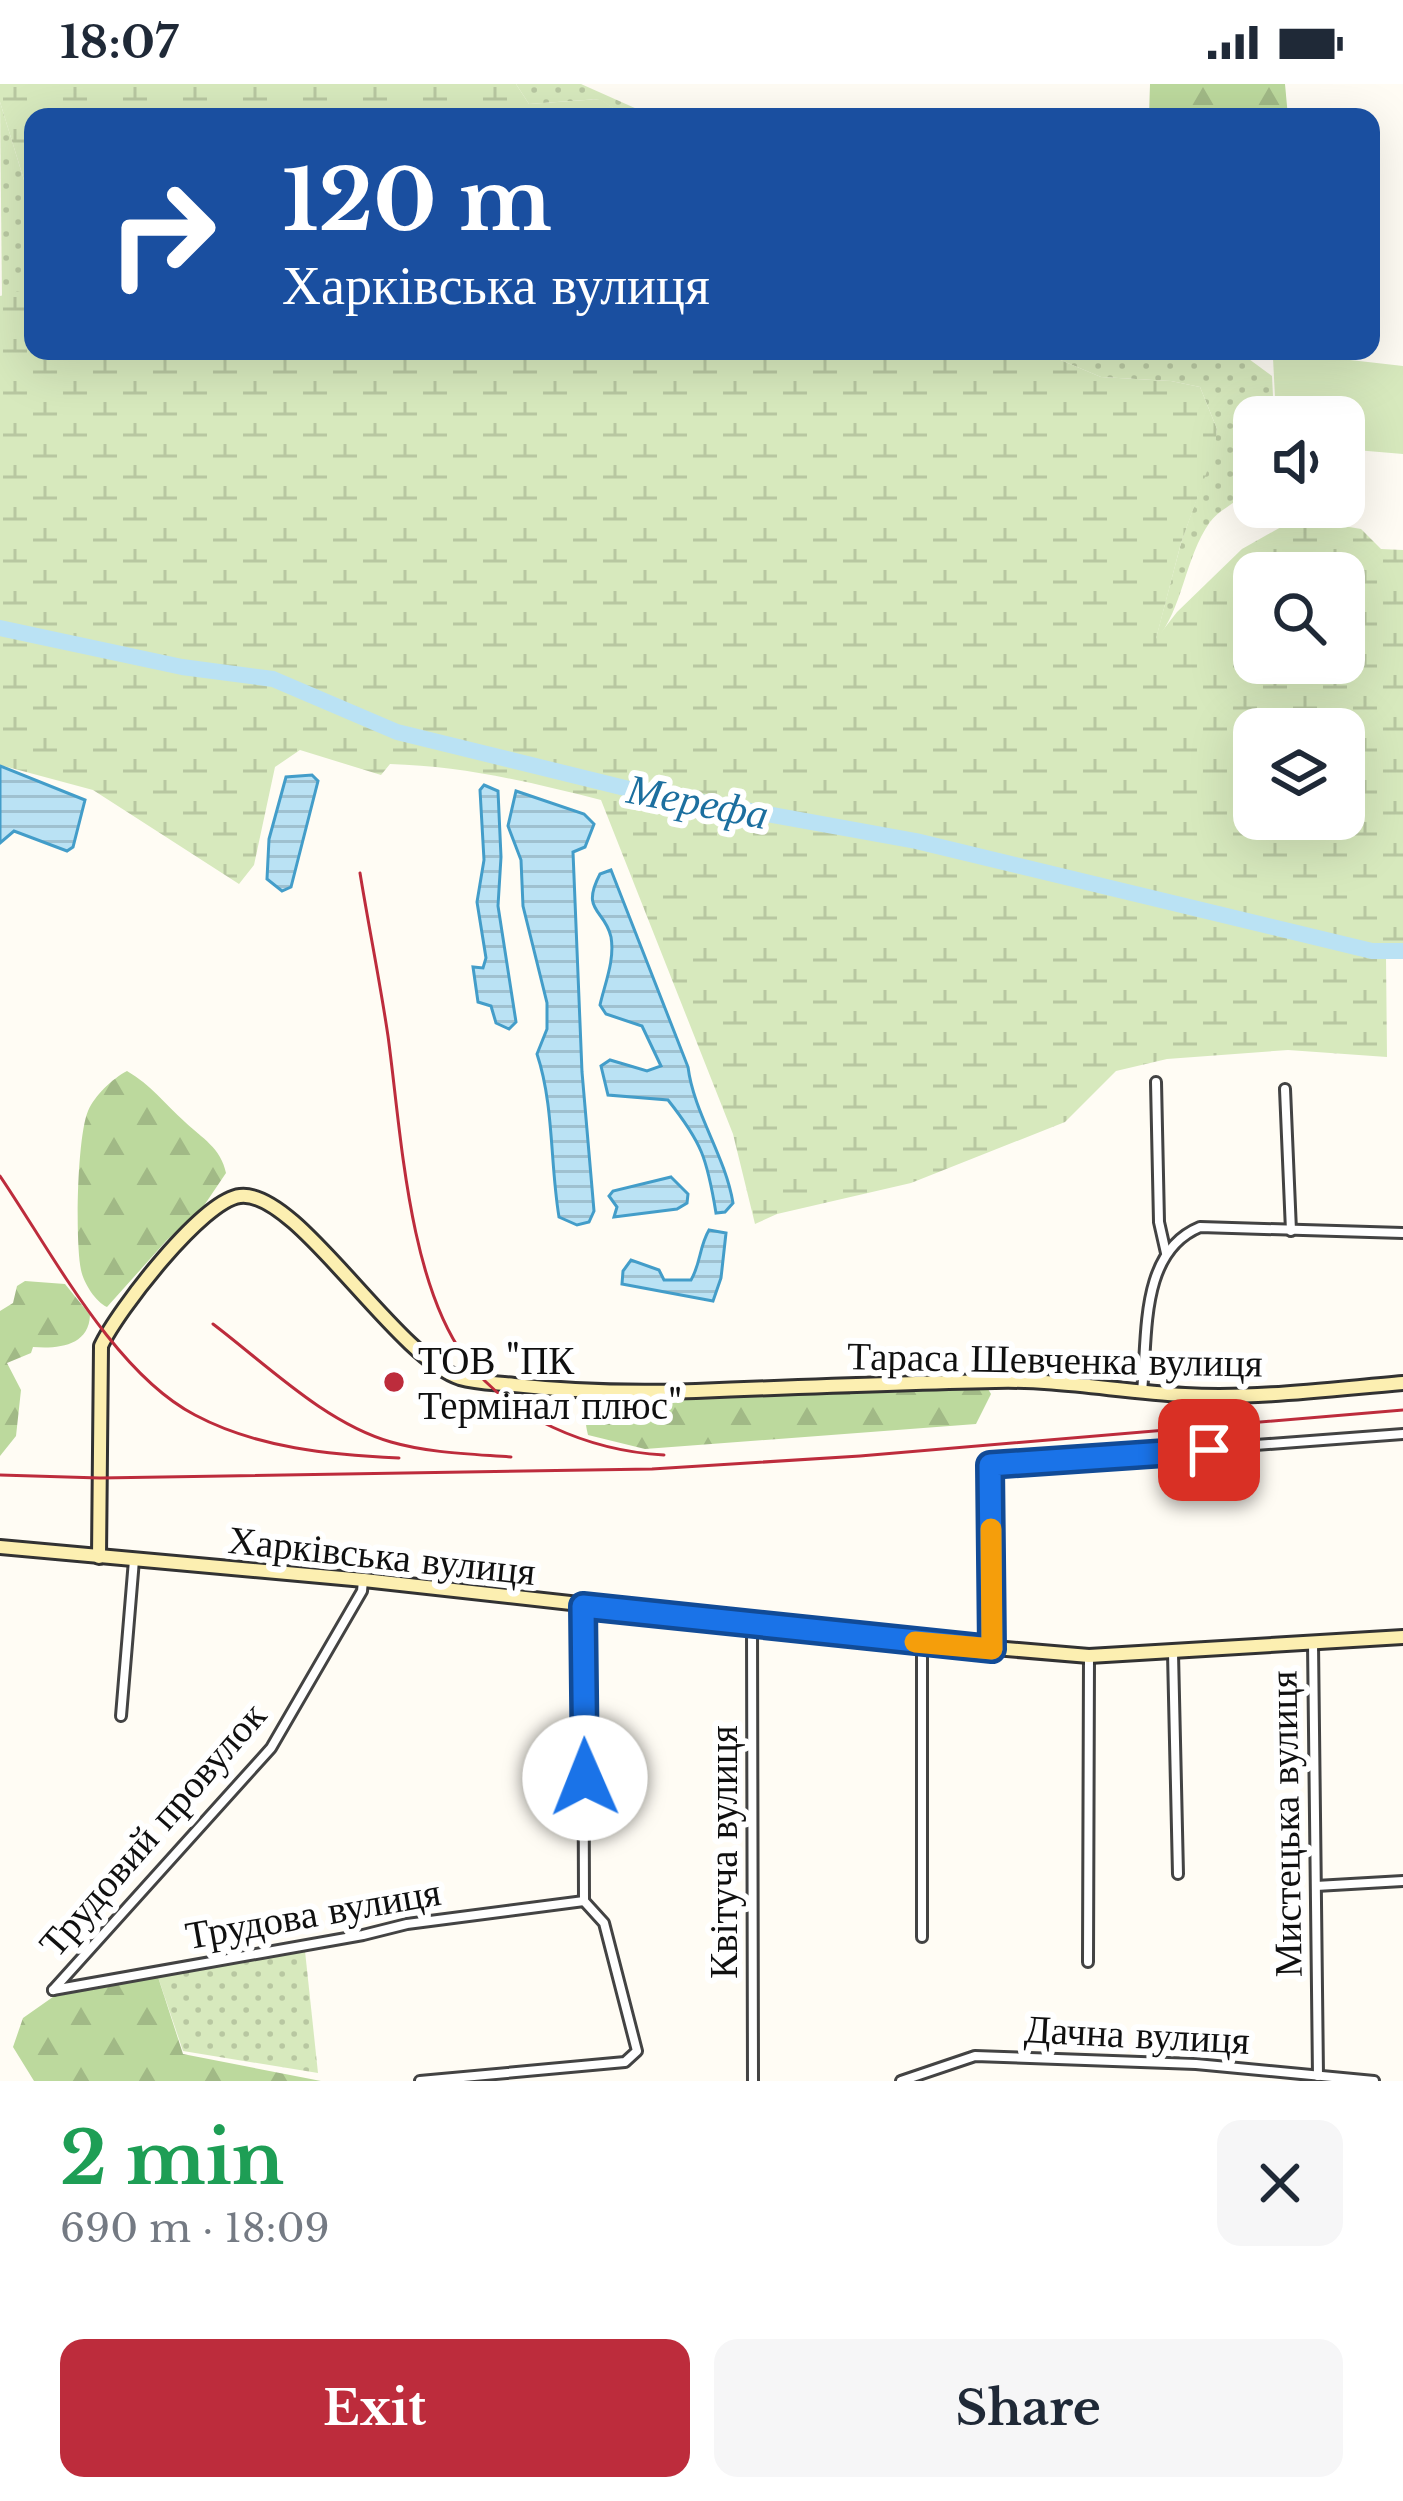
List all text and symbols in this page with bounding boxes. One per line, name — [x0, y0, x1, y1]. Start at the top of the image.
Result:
text: 18:07 — [60, 14, 178, 70]
text: 120 m — [282, 149, 552, 253]
icon: right — [84, 156, 240, 312]
text: Харківська вулиця — [282, 252, 710, 319]
map controls — [1233, 396, 1365, 840]
button: sound — [1233, 396, 1365, 528]
button: search — [1233, 552, 1365, 684]
button: layers — [1233, 708, 1365, 840]
water label: Мерефа — [622, 762, 773, 840]
street label: Тараса Шевченка вулиця — [847, 1331, 1263, 1388]
place label: ТОВ "ПК Термінал плюс" — [418, 1336, 682, 1430]
marker: ТОВ "ПК Термінал плюс" — [381, 1369, 407, 1395]
pin — [1158, 1399, 1260, 1501]
icon: arrive — [1176, 1417, 1242, 1483]
street label: Харківська вулиця — [226, 1515, 538, 1596]
street label: Мистецька вулиця — [1258, 1670, 1313, 1978]
street label: Трудовий провулок — [28, 1692, 276, 1967]
position arrow — [522, 1715, 648, 1841]
street label: Квітуча вулиця — [699, 1725, 748, 1979]
street label: Трудова вулиця — [182, 1867, 445, 1960]
street label: Дачна вулиця — [1023, 2004, 1251, 2065]
text: 2 min — [60, 2114, 284, 2203]
button: close — [1217, 2120, 1343, 2246]
text: 690 m · 18:09 — [60, 2204, 330, 2253]
button: Exit — [60, 2339, 690, 2477]
button: Share — [714, 2339, 1343, 2477]

